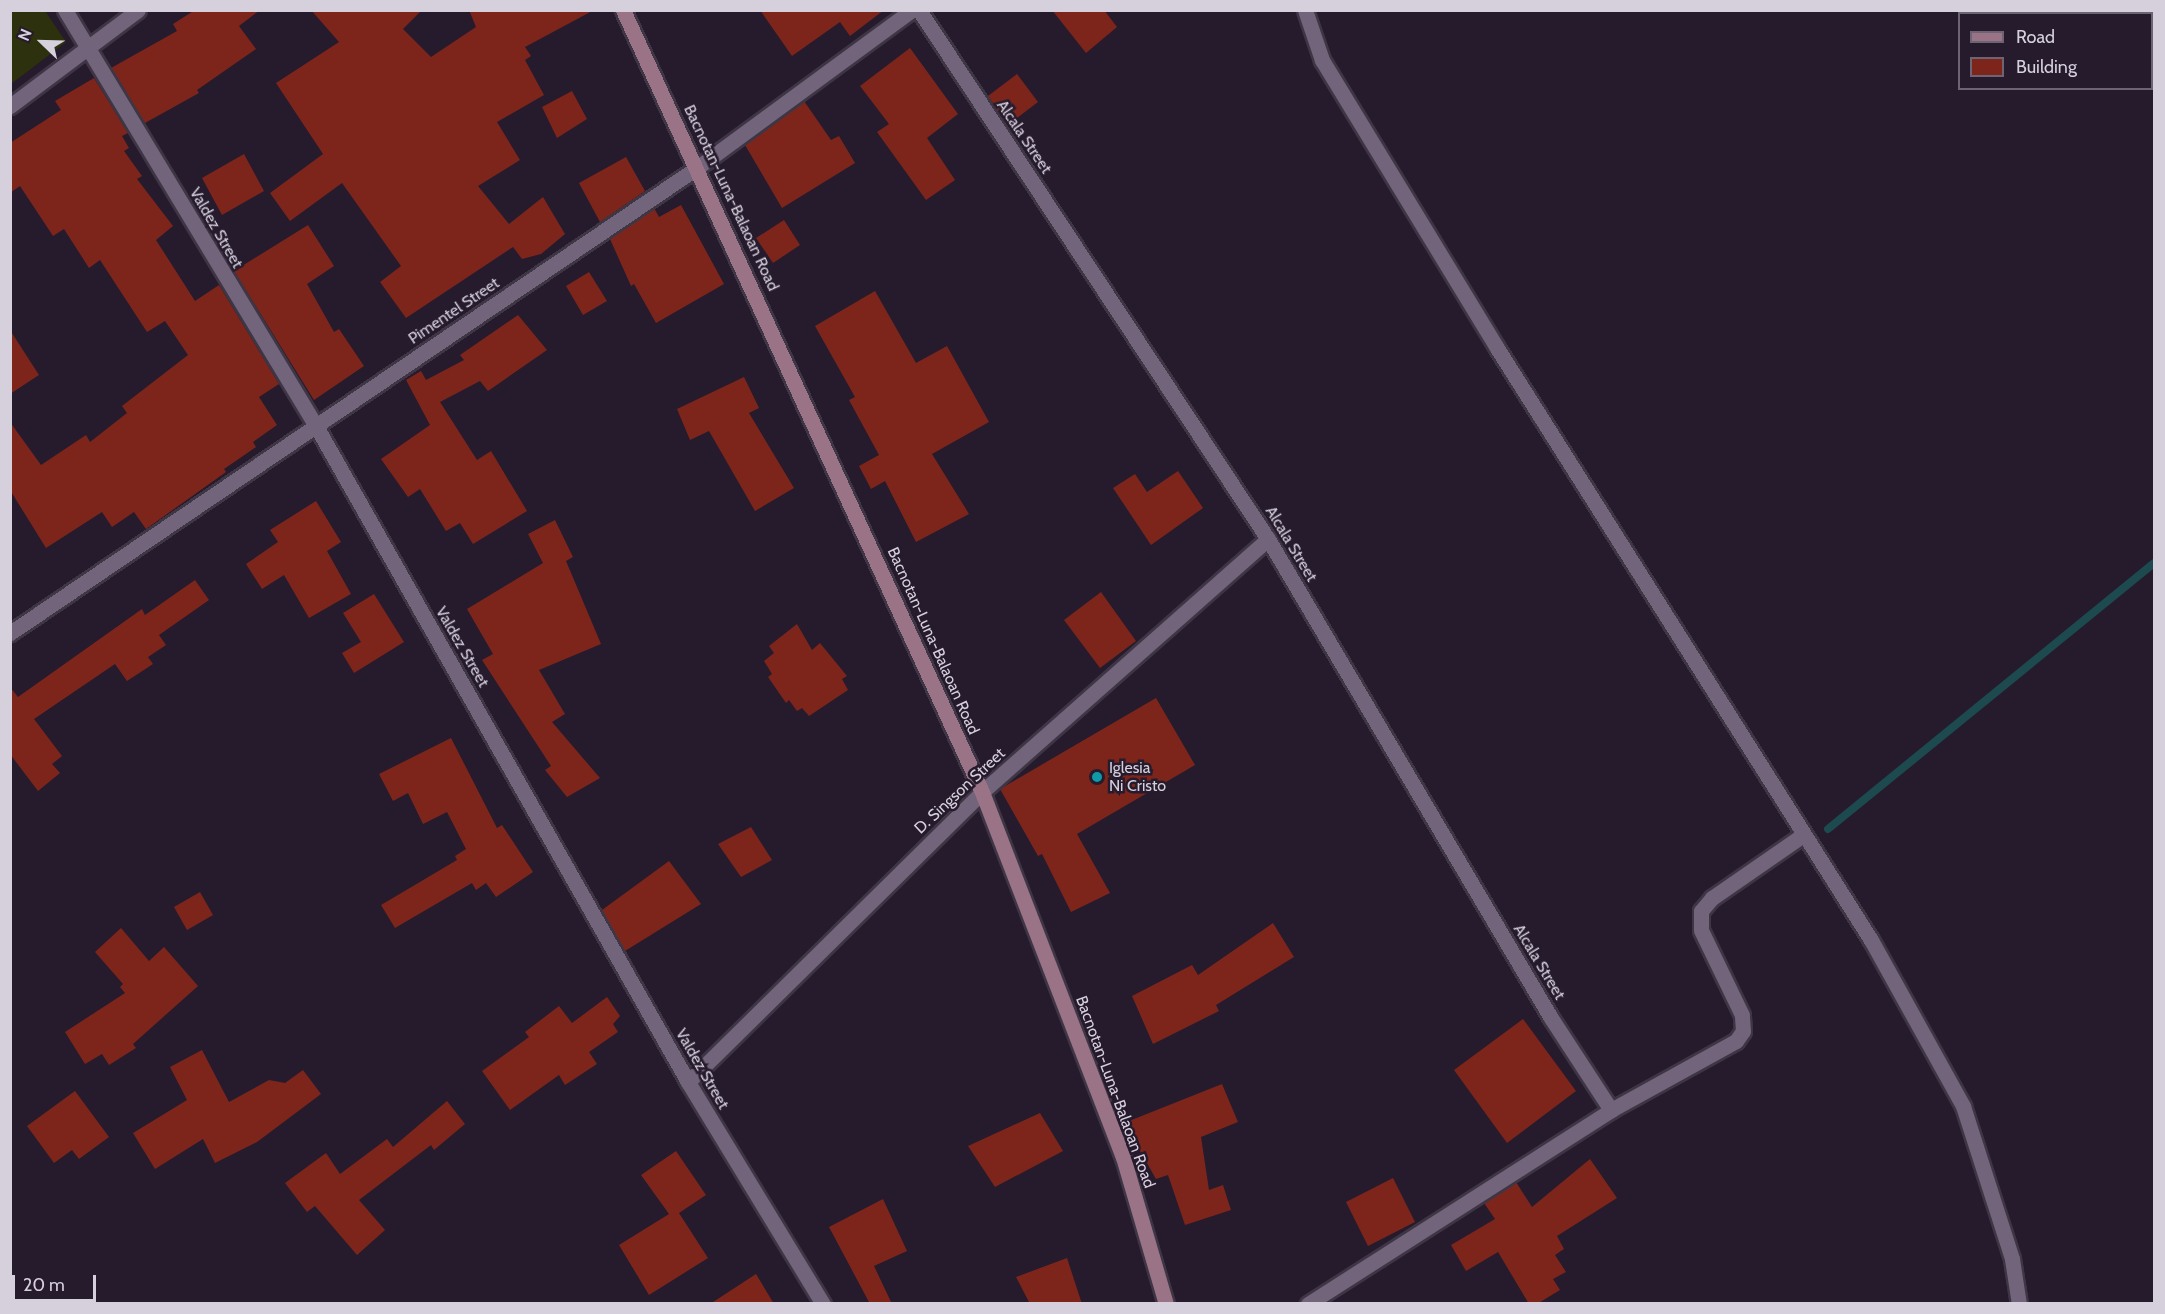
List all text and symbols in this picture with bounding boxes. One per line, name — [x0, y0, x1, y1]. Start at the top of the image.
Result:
north arrow — [12, 12, 72, 72]
legend — [1958, 12, 2153, 90]
text: N — [14, 26, 36, 44]
text: Road — [2016, 26, 2055, 48]
text: Building — [2016, 56, 2077, 78]
street label: Alcala Street — [992, 97, 1056, 177]
street label: Bacnotan-Luna-Balaoan Road — [679, 102, 783, 294]
street label: Valdez Street — [185, 184, 247, 272]
street label: Pimentel Street — [405, 274, 503, 348]
street label: Alcala Street — [1261, 503, 1321, 585]
street label: Bacnotan-Luna-Balaoan Road — [883, 544, 983, 738]
street label: Valdez Street — [431, 603, 493, 691]
street label: D. Singson Street — [911, 744, 1009, 838]
place label: Iglesia Ni Cristo — [1109, 758, 1166, 796]
marker: Iglesia Ni Cristo — [1090, 770, 1104, 784]
street label: Alcala Street — [1509, 921, 1569, 1003]
street label: Bacnotan-Luna-Balaoan Road — [1071, 993, 1159, 1191]
street label: Valdez Street — [671, 1025, 733, 1113]
scale bar — [15, 1263, 99, 1301]
text: 20 m — [23, 1274, 65, 1296]

